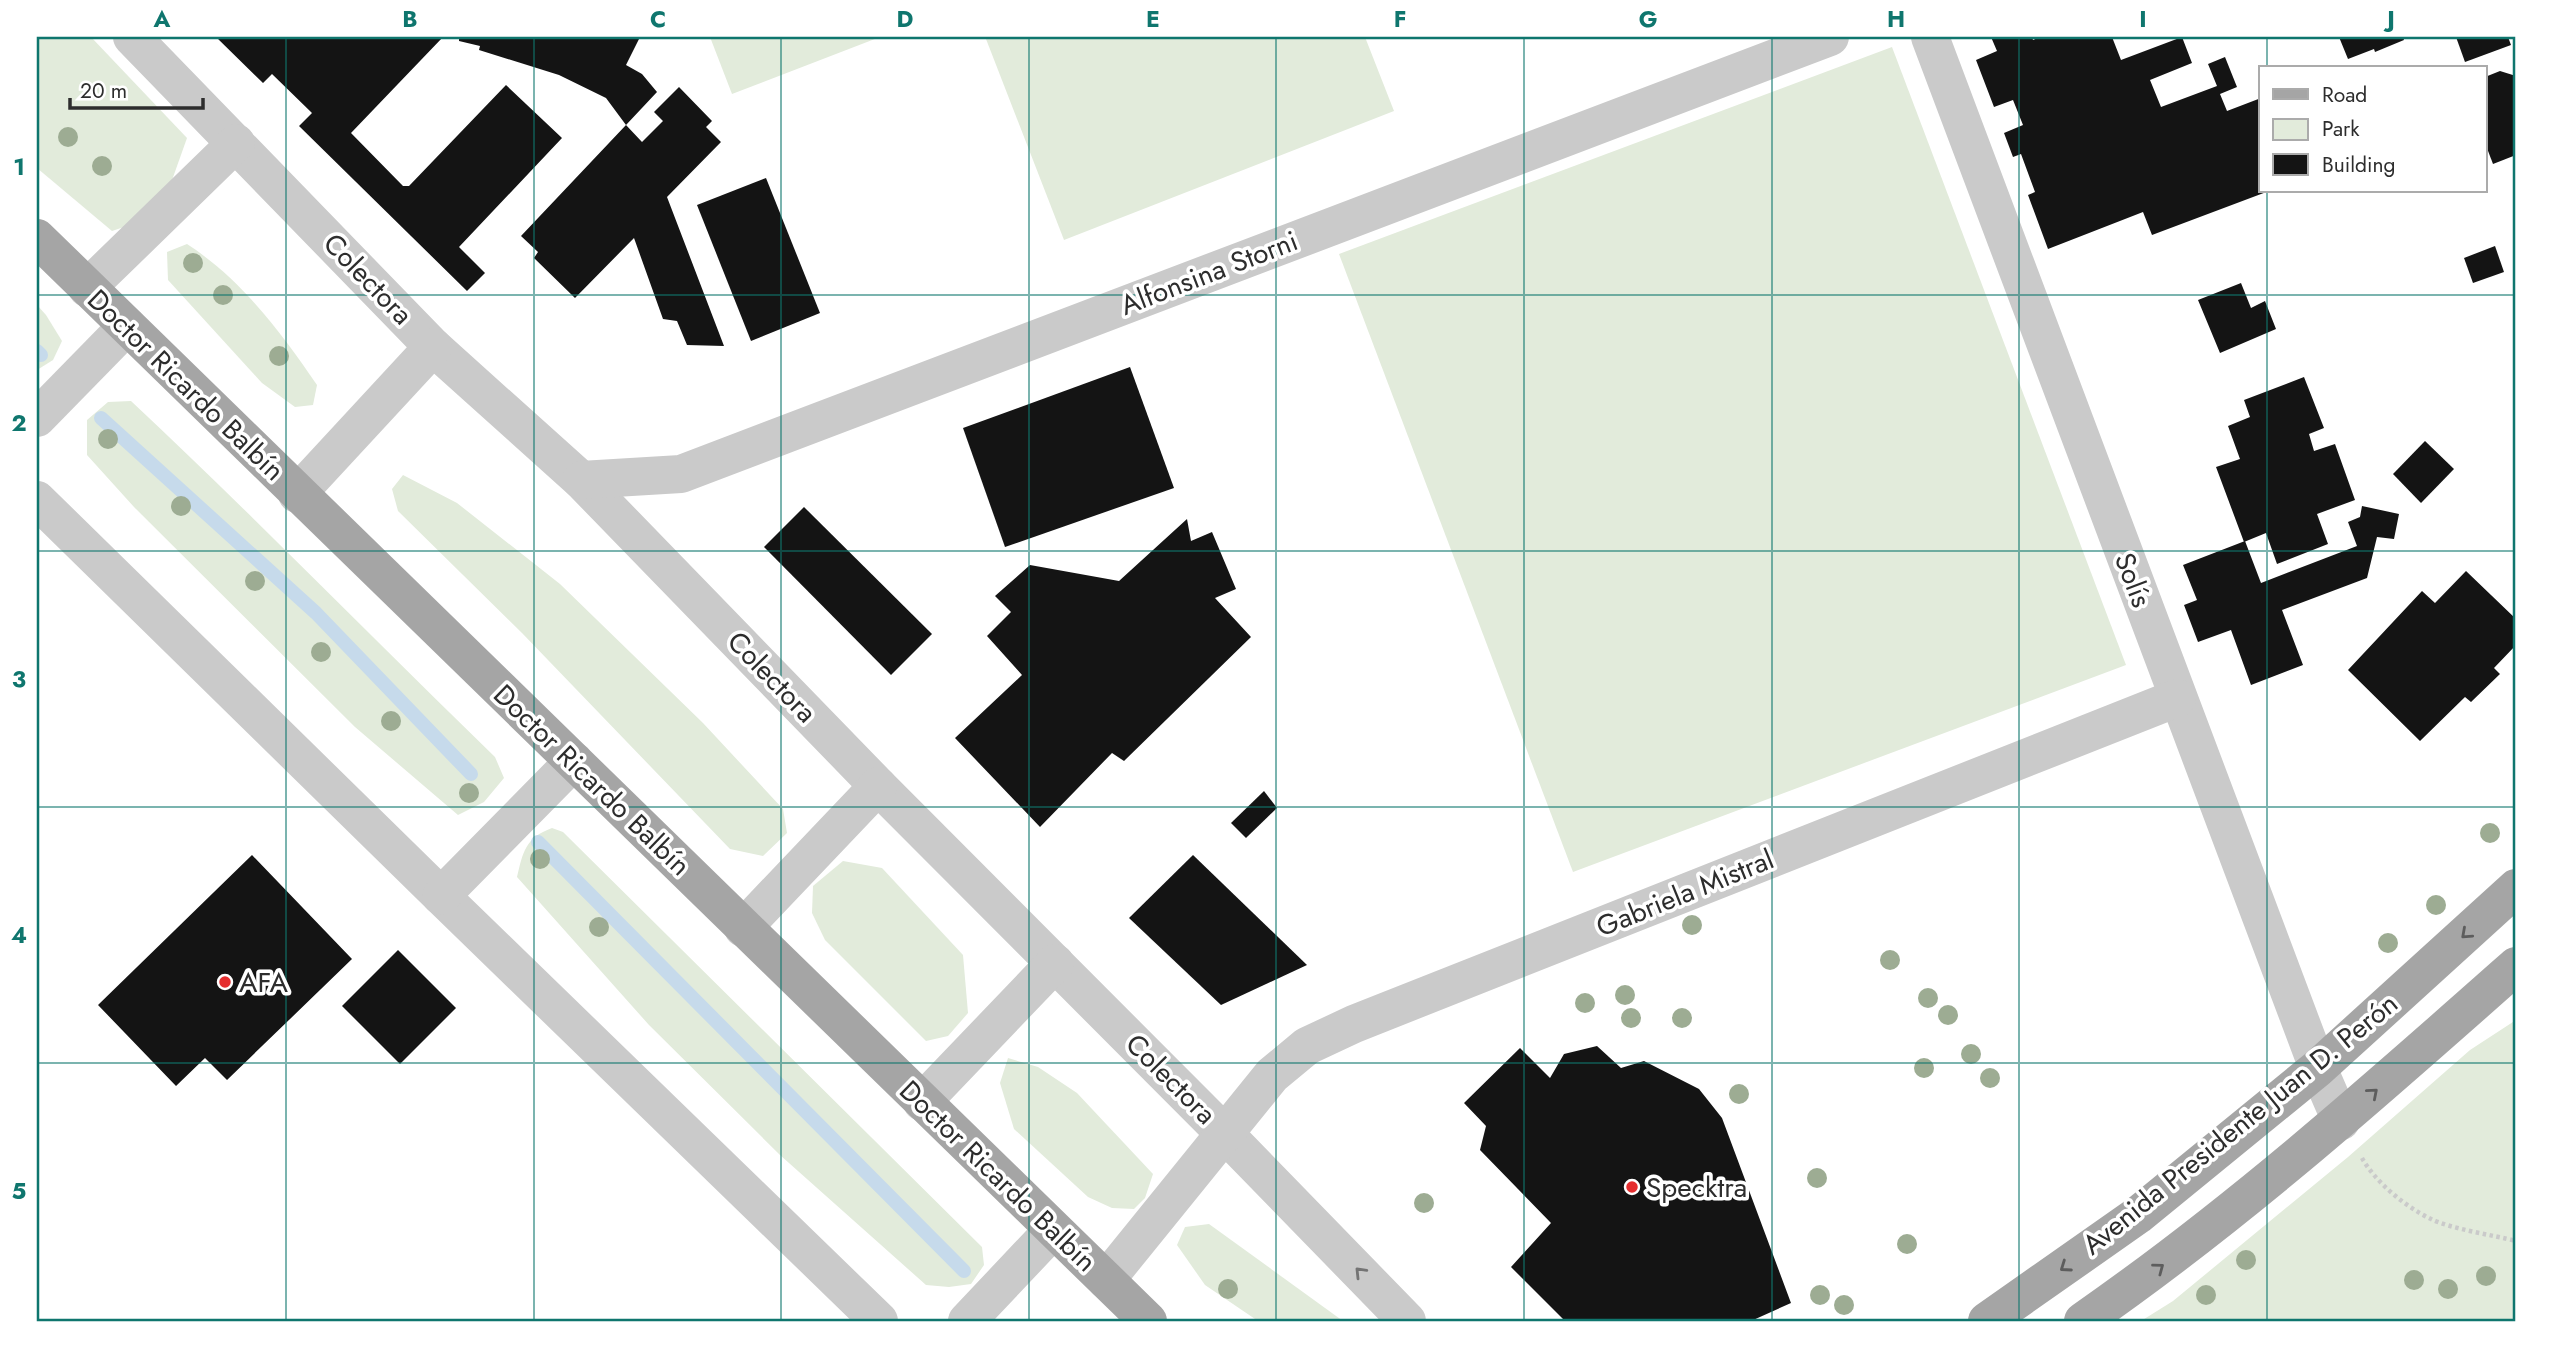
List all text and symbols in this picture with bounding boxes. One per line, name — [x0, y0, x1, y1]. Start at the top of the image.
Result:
text: A — [153, 2, 171, 36]
text: B — [402, 2, 418, 36]
text: C — [650, 2, 666, 36]
text: D — [897, 2, 914, 36]
text: E — [1146, 2, 1160, 36]
text: F — [1394, 2, 1406, 36]
text: G — [1639, 2, 1657, 36]
text: H — [1887, 2, 1905, 36]
text: I — [2139, 2, 2147, 36]
text: J — [2383, 2, 2395, 36]
scale bar — [70, 66, 203, 110]
legend — [2259, 66, 2486, 192]
text: 20 m — [80, 76, 127, 106]
text: Road — [2322, 80, 2367, 110]
text: Park — [2322, 114, 2360, 144]
text: 1 — [13, 150, 25, 184]
text: Building — [2322, 150, 2395, 180]
street label: Alfonsina Storni — [1114, 220, 1304, 326]
street label: Colectora — [314, 224, 422, 334]
street label: Doctor Ricardo Balbín — [78, 280, 294, 490]
text: 2 — [11, 406, 27, 440]
street label: Solís — [2104, 547, 2162, 613]
street label: Colectora — [718, 622, 826, 732]
text: 3 — [12, 662, 26, 696]
street label: Doctor Ricardo Balbín — [484, 675, 700, 885]
street label: Gabriela Mistral — [1590, 839, 1780, 947]
text: 4 — [11, 918, 27, 952]
one-way arrow — [2461, 926, 2474, 938]
place label: AFA — [239, 962, 289, 1003]
marker: AFA — [217, 974, 233, 990]
street label: Avenida Presidente Juan D. Perón — [2073, 984, 2407, 1264]
street label: Colectora — [1116, 1024, 1226, 1134]
street label: Doctor Ricardo Balbín — [890, 1071, 1106, 1281]
one-way arrow — [2365, 1089, 2378, 1101]
place label: Specktra — [1646, 1167, 1747, 1208]
text: 5 — [12, 1174, 26, 1208]
marker: Specktra — [1624, 1179, 1640, 1195]
one-way arrow — [2060, 1259, 2073, 1271]
one-way arrow — [2151, 1263, 2164, 1276]
one-way arrow — [1355, 1268, 1368, 1281]

